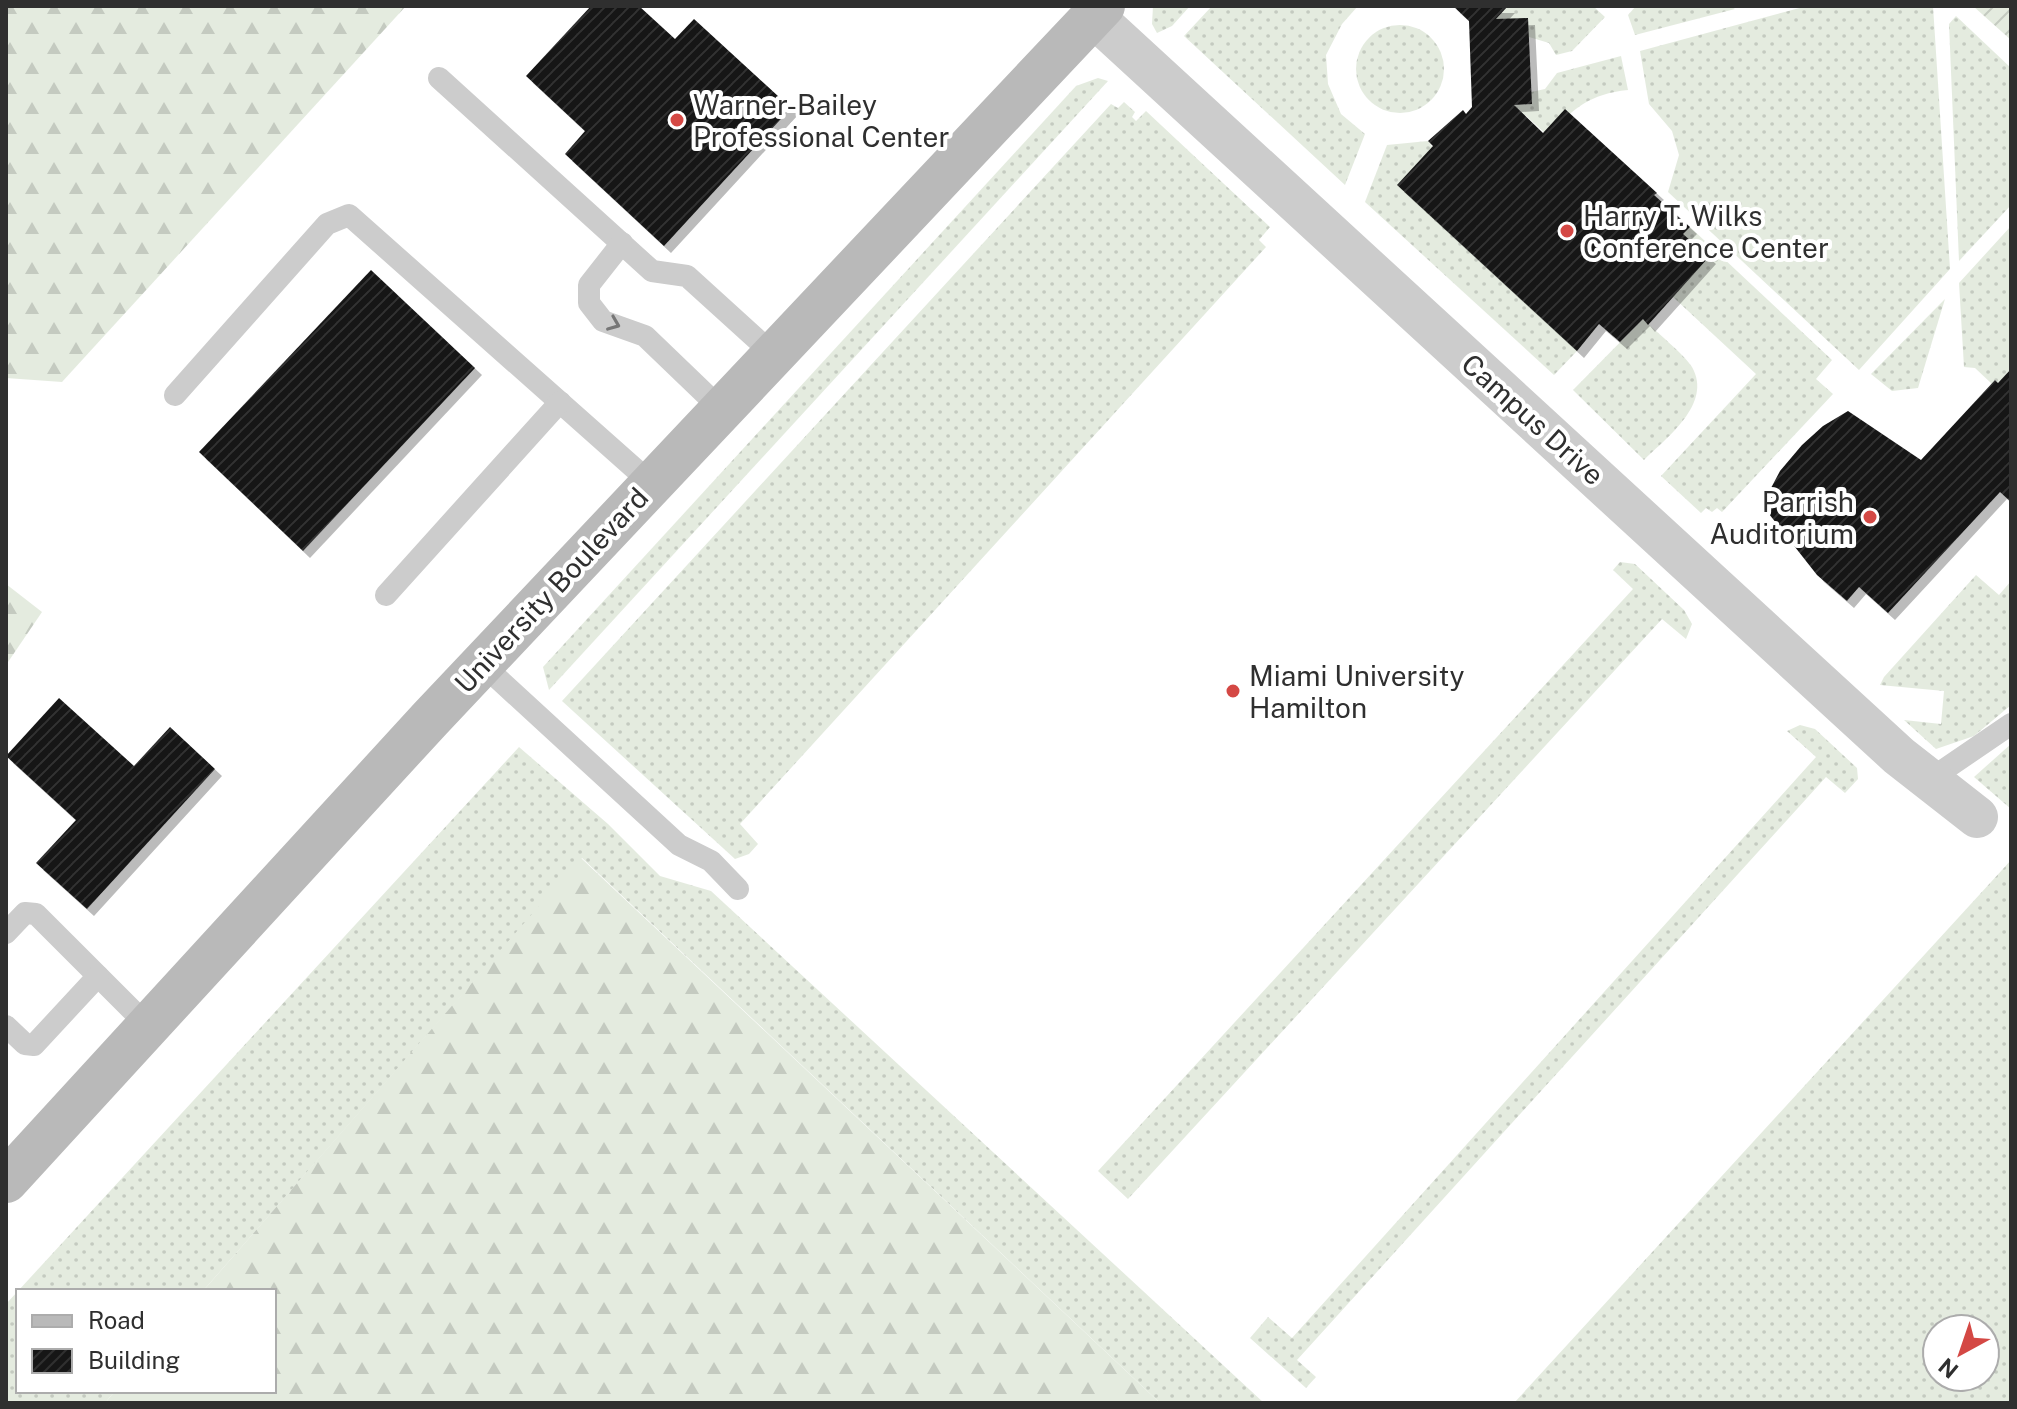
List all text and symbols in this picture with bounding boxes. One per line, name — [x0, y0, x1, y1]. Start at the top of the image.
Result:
place label: Warner-Bailey Professional Center — [693, 88, 949, 153]
marker: Warner-Bailey Professional Center — [668, 111, 686, 129]
place label: Harry T. Wilks Conference Center — [1583, 199, 1829, 264]
marker: Harry T. Wilks Conference Center — [1558, 222, 1576, 240]
one-way arrow — [607, 314, 621, 331]
street label: Campus Drive — [1455, 347, 1611, 491]
street label: University Boulevard — [448, 481, 654, 699]
place label: Parrish Auditorium — [1709, 485, 1854, 550]
marker: Parrish Auditorium — [1861, 508, 1879, 526]
place label: Miami University Hamilton — [1249, 659, 1464, 724]
marker: Miami University Hamilton — [1224, 682, 1242, 700]
legend — [16, 1289, 276, 1393]
text: Road — [88, 1306, 145, 1334]
north arrow — [1921, 1313, 2001, 1393]
text: Building — [88, 1346, 180, 1374]
text: N — [1933, 1353, 1963, 1384]

